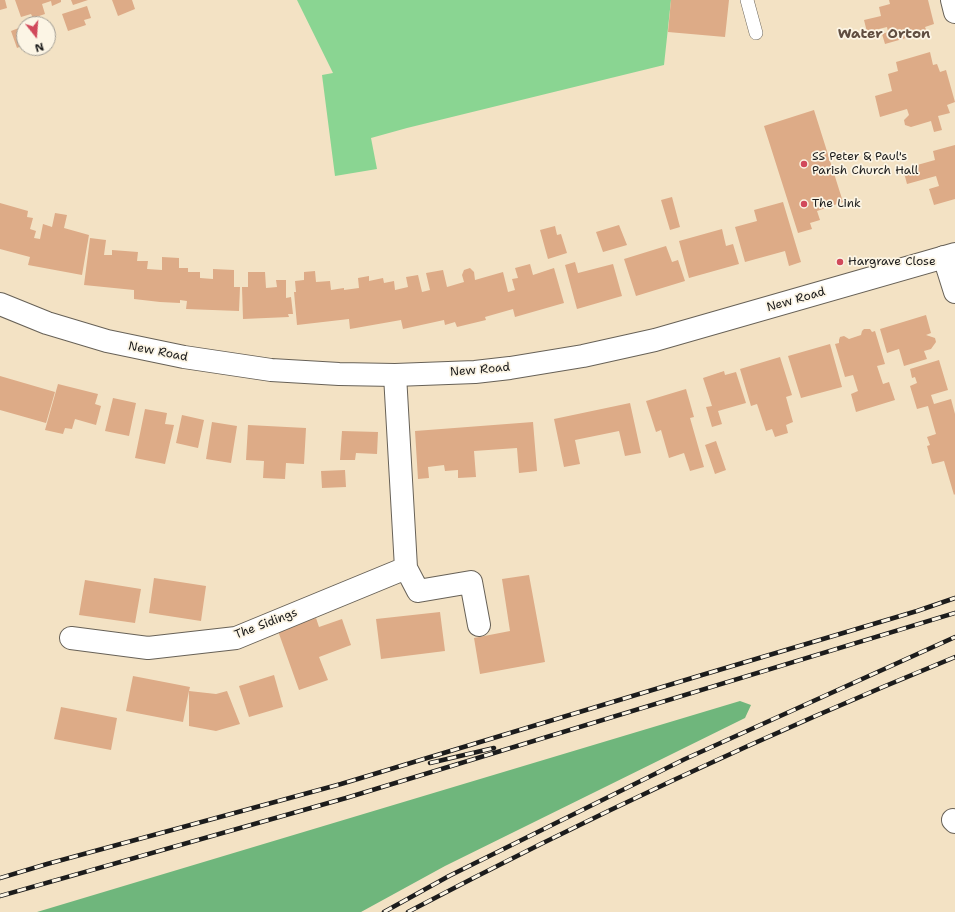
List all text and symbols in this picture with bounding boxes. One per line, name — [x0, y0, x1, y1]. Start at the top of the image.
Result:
north arrow — [16, 16, 56, 56]
district label: Water Orton — [838, 26, 930, 42]
text: N — [33, 39, 46, 55]
place label: SS Peter & Paul's Parish Church Hall — [812, 150, 918, 178]
marker: SS Peter & Paul's Parish Church Hall — [799, 159, 809, 169]
place label: The Link — [812, 197, 861, 211]
marker: The Link — [799, 199, 809, 209]
place label: Hargrave Close — [848, 255, 936, 269]
marker: Hargrave Close — [835, 257, 845, 267]
street label: New Road — [765, 285, 827, 315]
street label: New Road — [127, 339, 189, 365]
street label: New Road — [449, 360, 511, 380]
street label: The Sidings — [232, 605, 300, 643]

